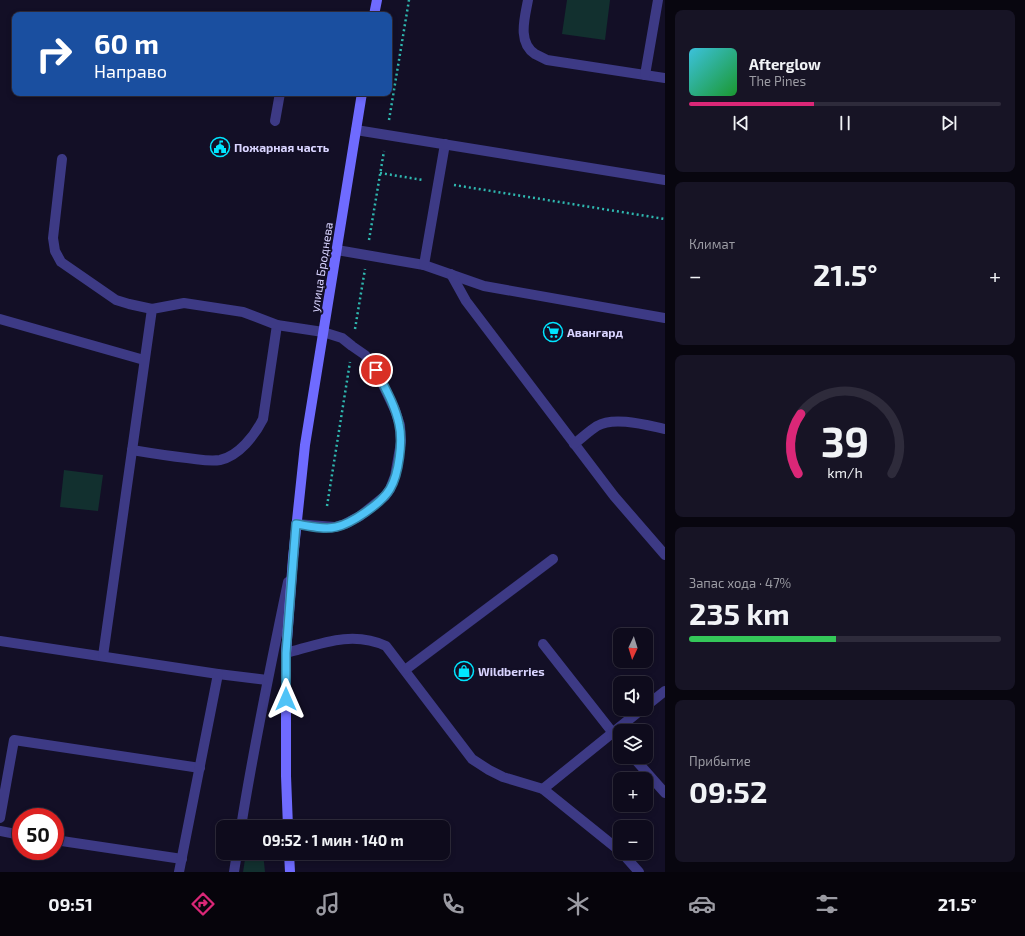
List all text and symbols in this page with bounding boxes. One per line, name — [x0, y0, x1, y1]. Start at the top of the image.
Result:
text: 60 m — [94, 26, 159, 60]
icon: right — [28, 28, 80, 80]
text: Afterglow — [749, 55, 821, 73]
text: Направо — [94, 60, 167, 82]
text: The Pines — [749, 73, 806, 89]
icon: previous — [730, 112, 752, 134]
icon: pause — [834, 112, 856, 134]
icon: next — [938, 112, 960, 134]
public building icon: Пожарная часть — [209, 136, 231, 158]
place label: Пожарная часть — [234, 140, 330, 154]
street label: улица Броднева — [307, 221, 336, 313]
text: Климат — [689, 236, 735, 252]
text: 21.5° — [813, 256, 878, 292]
text: − — [689, 262, 702, 288]
text: + — [989, 262, 1001, 288]
supermarket icon: Авангард — [542, 321, 564, 343]
place label: Авангард — [567, 325, 624, 339]
pin — [359, 353, 393, 387]
icon: arrive — [365, 359, 387, 381]
text: 39 — [821, 415, 869, 465]
text: km/h — [827, 464, 863, 481]
text: Запас хода · 47% — [689, 575, 791, 591]
text: 235 km — [689, 595, 790, 631]
north arrow — [613, 628, 653, 668]
map controls — [613, 628, 653, 860]
shop icon: Wildberries — [453, 660, 475, 682]
place label: Wildberries — [478, 664, 545, 678]
button: sound — [613, 676, 653, 716]
position arrow — [265, 678, 307, 720]
button: layers — [613, 724, 653, 764]
text: Прибытие — [689, 753, 751, 769]
button: + — [613, 772, 653, 812]
text: 09:52 — [689, 773, 767, 809]
speed limit sign: 50 — [12, 808, 64, 860]
button: − — [613, 820, 653, 860]
text: 09:52 · 1 мин · 140 m — [262, 831, 404, 849]
icon: directions — [189, 890, 217, 918]
icon: music — [314, 890, 342, 918]
icon: phone — [439, 890, 467, 918]
icon: climate — [564, 890, 592, 918]
icon: car — [688, 890, 716, 918]
icon: filters — [813, 890, 841, 918]
text: 09:51 — [48, 893, 93, 915]
text: 21.5° — [938, 893, 977, 915]

